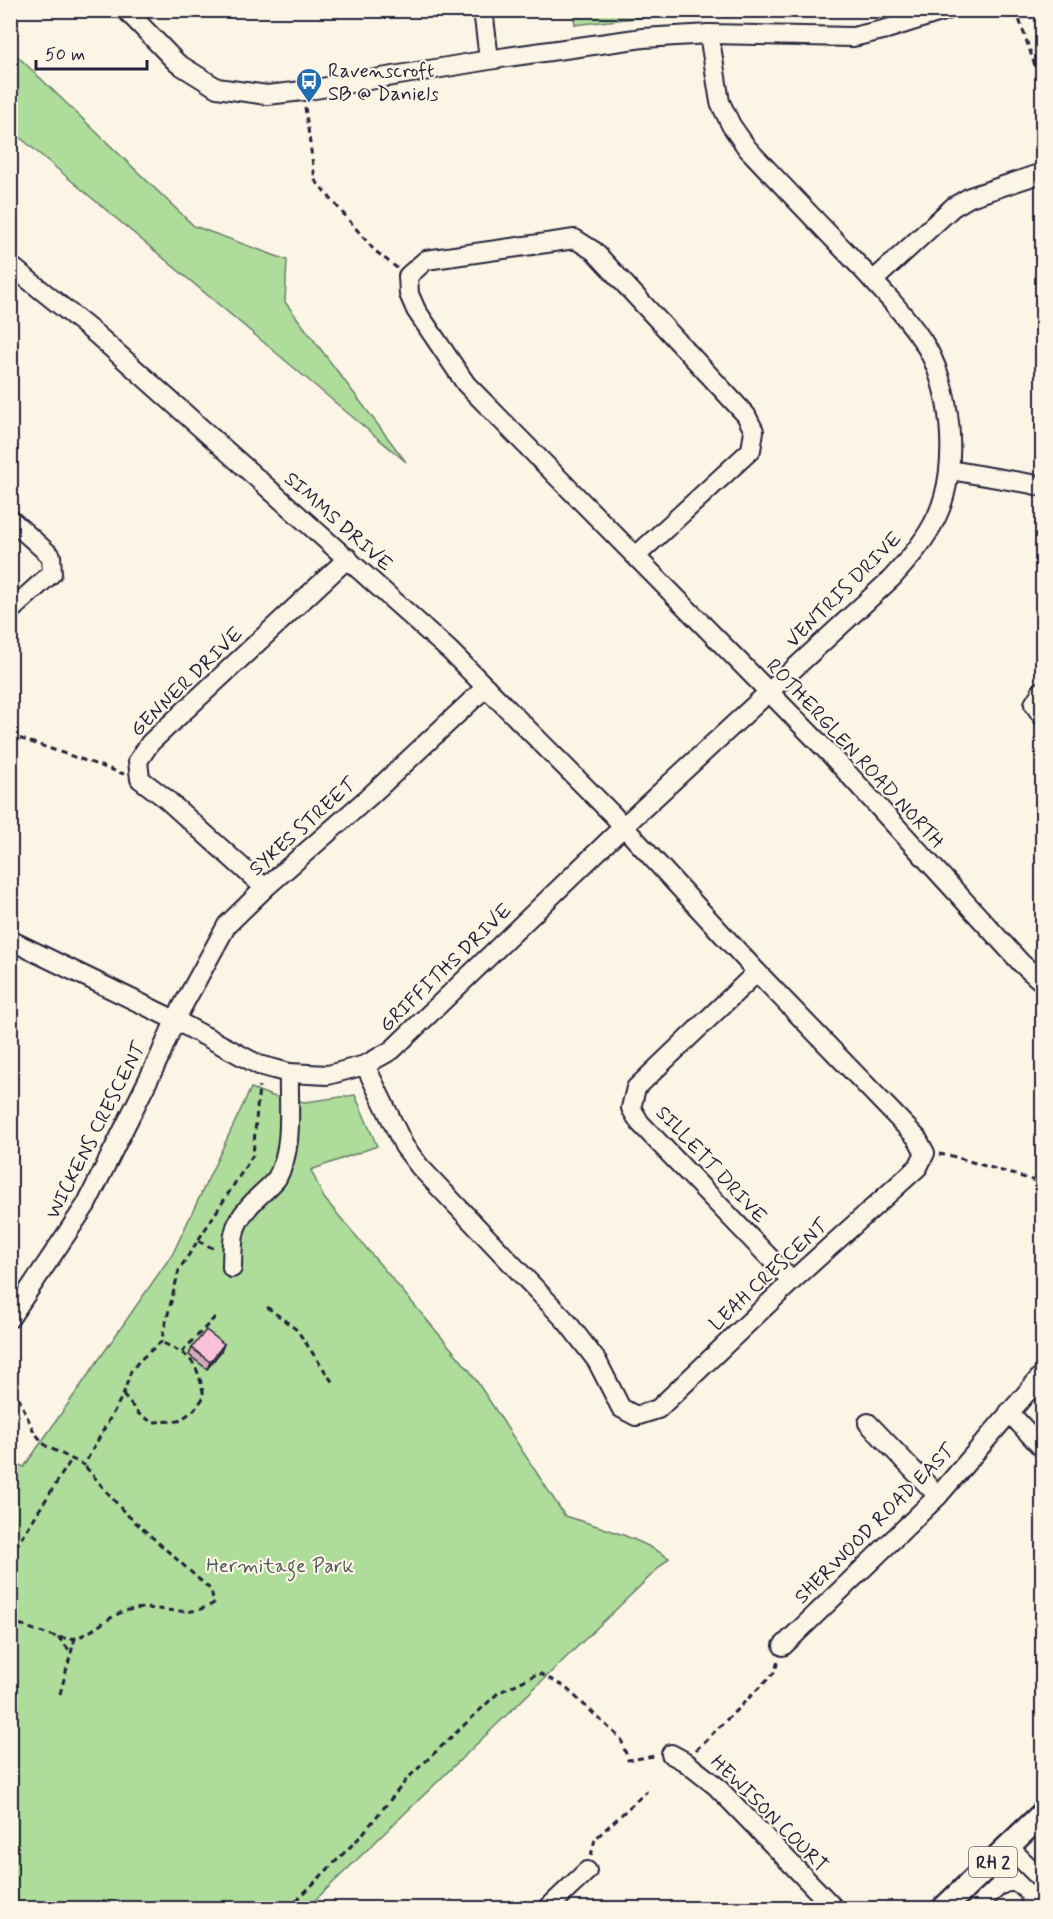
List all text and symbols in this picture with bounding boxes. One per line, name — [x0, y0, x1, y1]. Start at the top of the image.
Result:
scale bar — [36, 33, 147, 71]
text: 50 m — [45, 43, 85, 67]
place label: Ravenscroft SB @ Daniels — [328, 58, 439, 108]
bus stop icon: Ravenscroft SB @ Daniels — [294, 66, 324, 104]
street label: SIMMS DRIVE — [278, 466, 398, 578]
street label: VENTRIS DRIVE — [780, 526, 908, 654]
street label: GENNER DRIVE — [125, 621, 249, 743]
street label: ROTHERGLEN ROAD NORTH — [760, 653, 950, 855]
street label: SYKES STREET — [244, 771, 363, 882]
street label: GRIFFITHS DRIVE — [374, 898, 518, 1038]
street label: WICKENS CRESCENT — [40, 1036, 153, 1224]
street label: SILLETT DRIVE — [649, 1100, 773, 1230]
street label: LEAH CRESCENT — [704, 1212, 835, 1337]
street label: SHERWOOD ROAD EAST — [789, 1437, 962, 1610]
park label: Hermitage Park — [206, 1553, 354, 1582]
street label: HEWISON COURT — [704, 1749, 834, 1879]
road number: RH 2 — [969, 1847, 1017, 1877]

